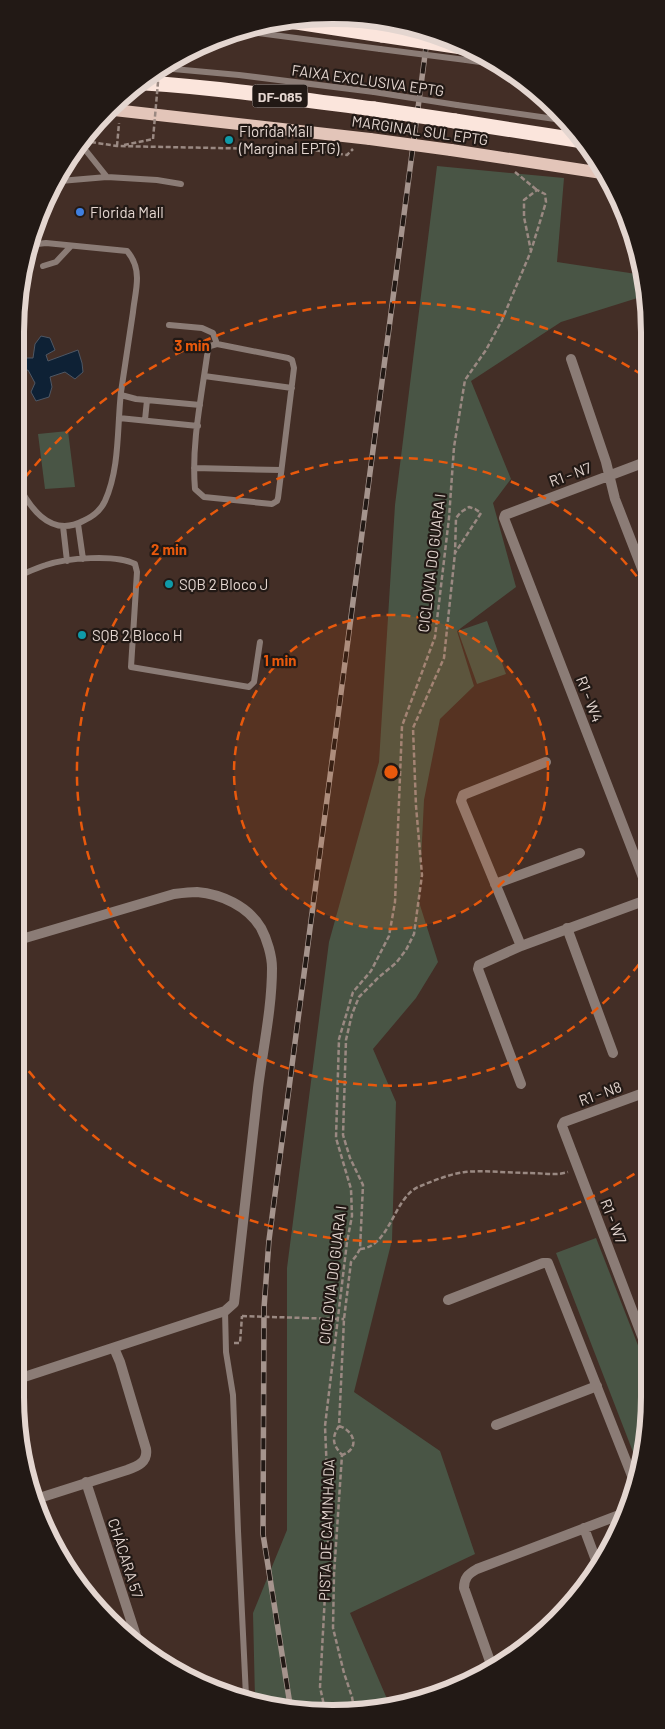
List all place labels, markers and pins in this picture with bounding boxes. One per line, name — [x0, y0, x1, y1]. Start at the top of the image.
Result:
place label: Florida Mall (Marginal EPTG) — [238, 122, 340, 157]
marker: Florida Mall (Marginal EPTG) — [223, 134, 235, 146]
place label: Florida Mall — [90, 203, 164, 221]
marker: Florida Mall — [74, 206, 86, 218]
place label: SQB 2 Bloco J — [179, 575, 268, 593]
marker: SQB 2 Bloco J — [163, 578, 175, 590]
place label: SQB 2 Bloco H — [92, 626, 183, 644]
marker: SQB 2 Bloco H — [76, 629, 88, 641]
centre of rings — [382, 763, 400, 781]

